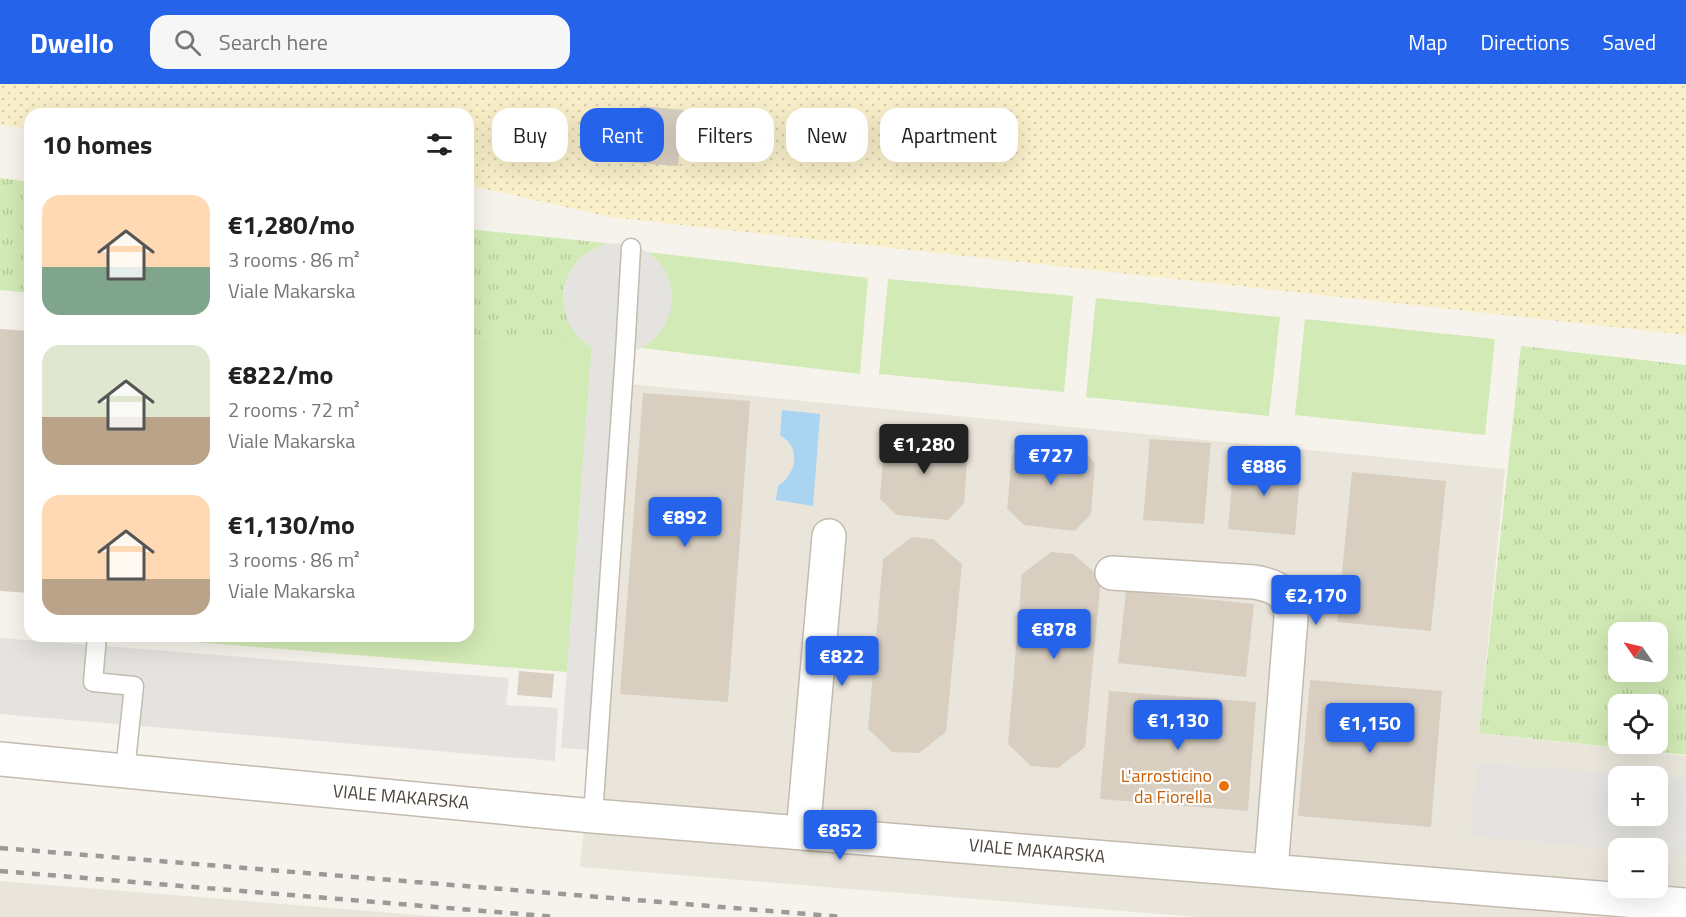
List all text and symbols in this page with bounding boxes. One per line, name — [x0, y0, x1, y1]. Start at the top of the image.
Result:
search box — [150, 15, 570, 69]
text: Dwello — [30, 21, 114, 64]
text: Search here — [219, 25, 328, 59]
icon: search — [171, 26, 204, 59]
text: Map — [1408, 26, 1448, 58]
text: Directions — [1481, 26, 1570, 58]
text: Saved — [1603, 26, 1656, 58]
chip: Buy — [492, 108, 568, 162]
chip: Rent — [580, 108, 664, 162]
chip: Filters — [676, 108, 774, 162]
chip: New — [786, 108, 868, 162]
chip: Apartment — [880, 108, 1018, 162]
text: 10 homes — [42, 125, 152, 164]
icon: filters — [423, 128, 456, 161]
text: €1,280/mo — [228, 205, 355, 244]
icon: home — [90, 219, 162, 291]
text: 3 rooms · 86 m² — [228, 244, 360, 275]
text: Viale Makarska — [228, 275, 355, 306]
text: €822/mo — [228, 355, 333, 394]
icon: home — [90, 369, 162, 441]
text: 2 rooms · 72 m² — [228, 394, 360, 425]
pin: €1,280 — [875, 424, 973, 475]
text: Viale Makarska — [228, 425, 355, 456]
text: €1,280 — [893, 428, 955, 459]
pin: €727 — [1015, 435, 1087, 486]
text: €727 — [1029, 439, 1073, 470]
pin: €886 — [1228, 446, 1300, 497]
text: €886 — [1242, 450, 1286, 481]
pin: €892 — [649, 497, 721, 548]
text: €892 — [663, 501, 707, 532]
text: €1,130/mo — [228, 505, 355, 544]
icon: home — [90, 519, 162, 591]
text: 3 rooms · 86 m² — [228, 544, 360, 575]
text: Viale Makarska — [228, 575, 355, 606]
pin: €2,170 — [1267, 575, 1365, 626]
text: €2,170 — [1285, 579, 1347, 610]
pin: €878 — [1018, 609, 1090, 660]
text: €878 — [1032, 613, 1076, 644]
north arrow — [1608, 622, 1668, 682]
map controls — [1608, 622, 1668, 898]
pin: €822 — [806, 636, 878, 687]
text: €822 — [820, 640, 864, 671]
button: locate — [1608, 694, 1668, 754]
pin: €1,130 — [1129, 700, 1227, 751]
pin: €1,150 — [1321, 703, 1419, 754]
text: €1,130 — [1147, 704, 1209, 735]
text: €1,150 — [1339, 707, 1401, 738]
place label: L'arrosticino da Fiorella — [1121, 762, 1212, 810]
button: + — [1608, 766, 1668, 826]
street label: VIALE MAKARSKA — [332, 777, 471, 816]
marker: L'arrosticino da Fiorella — [1217, 779, 1231, 793]
pin: €852 — [804, 810, 876, 861]
text: €852 — [818, 814, 862, 845]
street label: VIALE MAKARSKA — [968, 831, 1107, 870]
button: − — [1608, 838, 1668, 898]

